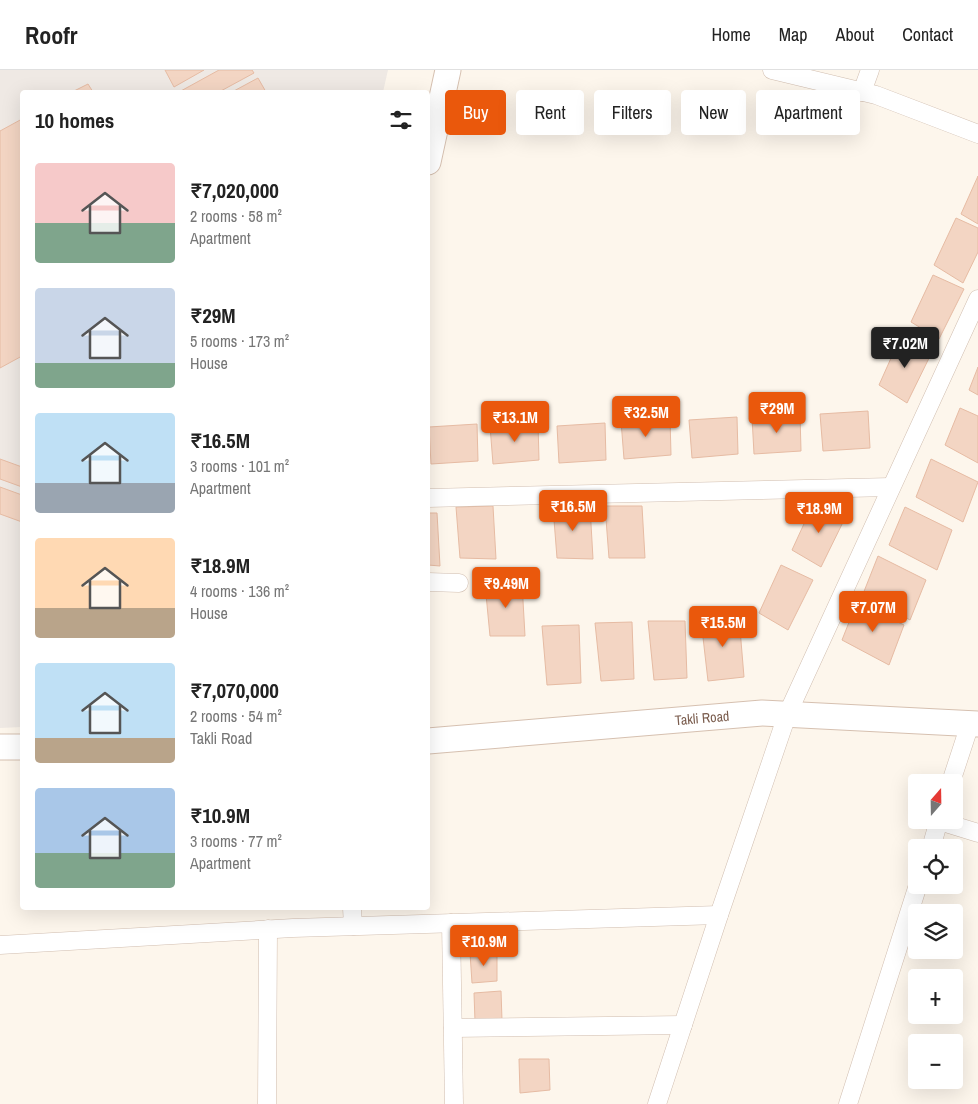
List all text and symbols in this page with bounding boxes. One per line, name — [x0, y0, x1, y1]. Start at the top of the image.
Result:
text: Roofr — [25, 19, 77, 51]
text: Home — [711, 22, 751, 47]
text: Map — [779, 22, 808, 47]
text: About — [836, 22, 874, 47]
text: Contact — [902, 22, 953, 47]
chip: Buy — [445, 90, 506, 135]
chip: Rent — [516, 90, 584, 135]
chip: Filters — [594, 90, 671, 135]
chip: New — [681, 90, 746, 135]
chip: Apartment — [756, 90, 860, 135]
text: 10 homes — [35, 106, 114, 135]
icon: filters — [387, 106, 415, 134]
text: ₹7,020,000 — [190, 176, 279, 205]
icon: home — [75, 183, 135, 243]
text: 2 rooms · 58 m² — [190, 205, 282, 227]
text: Apartment — [190, 227, 251, 249]
text: ₹29M — [190, 301, 236, 330]
icon: home — [75, 308, 135, 368]
pin: ₹7.02M — [864, 326, 946, 369]
text: 5 rooms · 173 m² — [190, 330, 289, 352]
text: ₹7.02M — [882, 332, 928, 354]
text: House — [190, 352, 228, 374]
pin: ₹29M — [747, 392, 807, 434]
pin: ₹32.5M — [605, 396, 687, 438]
text: ₹29M — [760, 397, 794, 419]
pin: ₹13.1M — [474, 400, 556, 443]
text: ₹32.5M — [623, 401, 669, 423]
text: ₹13.1M — [492, 406, 538, 428]
text: ₹16.5M — [190, 426, 250, 455]
icon: home — [75, 433, 135, 493]
text: 3 rooms · 101 m² — [190, 455, 289, 477]
text: Apartment — [190, 477, 251, 499]
pin: ₹16.5M — [532, 490, 614, 532]
pin: ₹18.9M — [778, 492, 860, 534]
text: ₹16.5M — [550, 495, 596, 517]
text: ₹18.9M — [796, 497, 842, 519]
text: ₹18.9M — [190, 551, 250, 580]
icon: home — [75, 558, 135, 618]
pin: ₹9.49M — [465, 566, 547, 609]
text: ₹9.49M — [483, 572, 529, 594]
text: 4 rooms · 136 m² — [190, 580, 289, 602]
pin: ₹7.07M — [832, 590, 914, 633]
text: ₹7.07M — [850, 596, 896, 618]
text: House — [190, 602, 228, 624]
pin: ₹15.5M — [682, 606, 764, 648]
text: ₹15.5M — [700, 611, 746, 633]
text: ₹7,070,000 — [190, 676, 279, 705]
icon: home — [75, 683, 135, 743]
text: 2 rooms · 54 m² — [190, 705, 282, 727]
street label: Takli Road — [674, 707, 730, 729]
text: Takli Road — [190, 727, 252, 749]
north arrow — [908, 774, 962, 829]
map controls — [908, 774, 963, 1089]
text: ₹10.9M — [190, 801, 250, 830]
icon: home — [75, 808, 135, 868]
text: 3 rooms · 77 m² — [190, 830, 282, 852]
button: locate — [908, 839, 963, 894]
text: Apartment — [190, 852, 251, 874]
button: layers — [908, 904, 963, 959]
pin: ₹10.9M — [443, 924, 525, 967]
text: ₹10.9M — [461, 930, 507, 952]
button: + — [908, 969, 963, 1024]
button: − — [908, 1034, 963, 1089]

